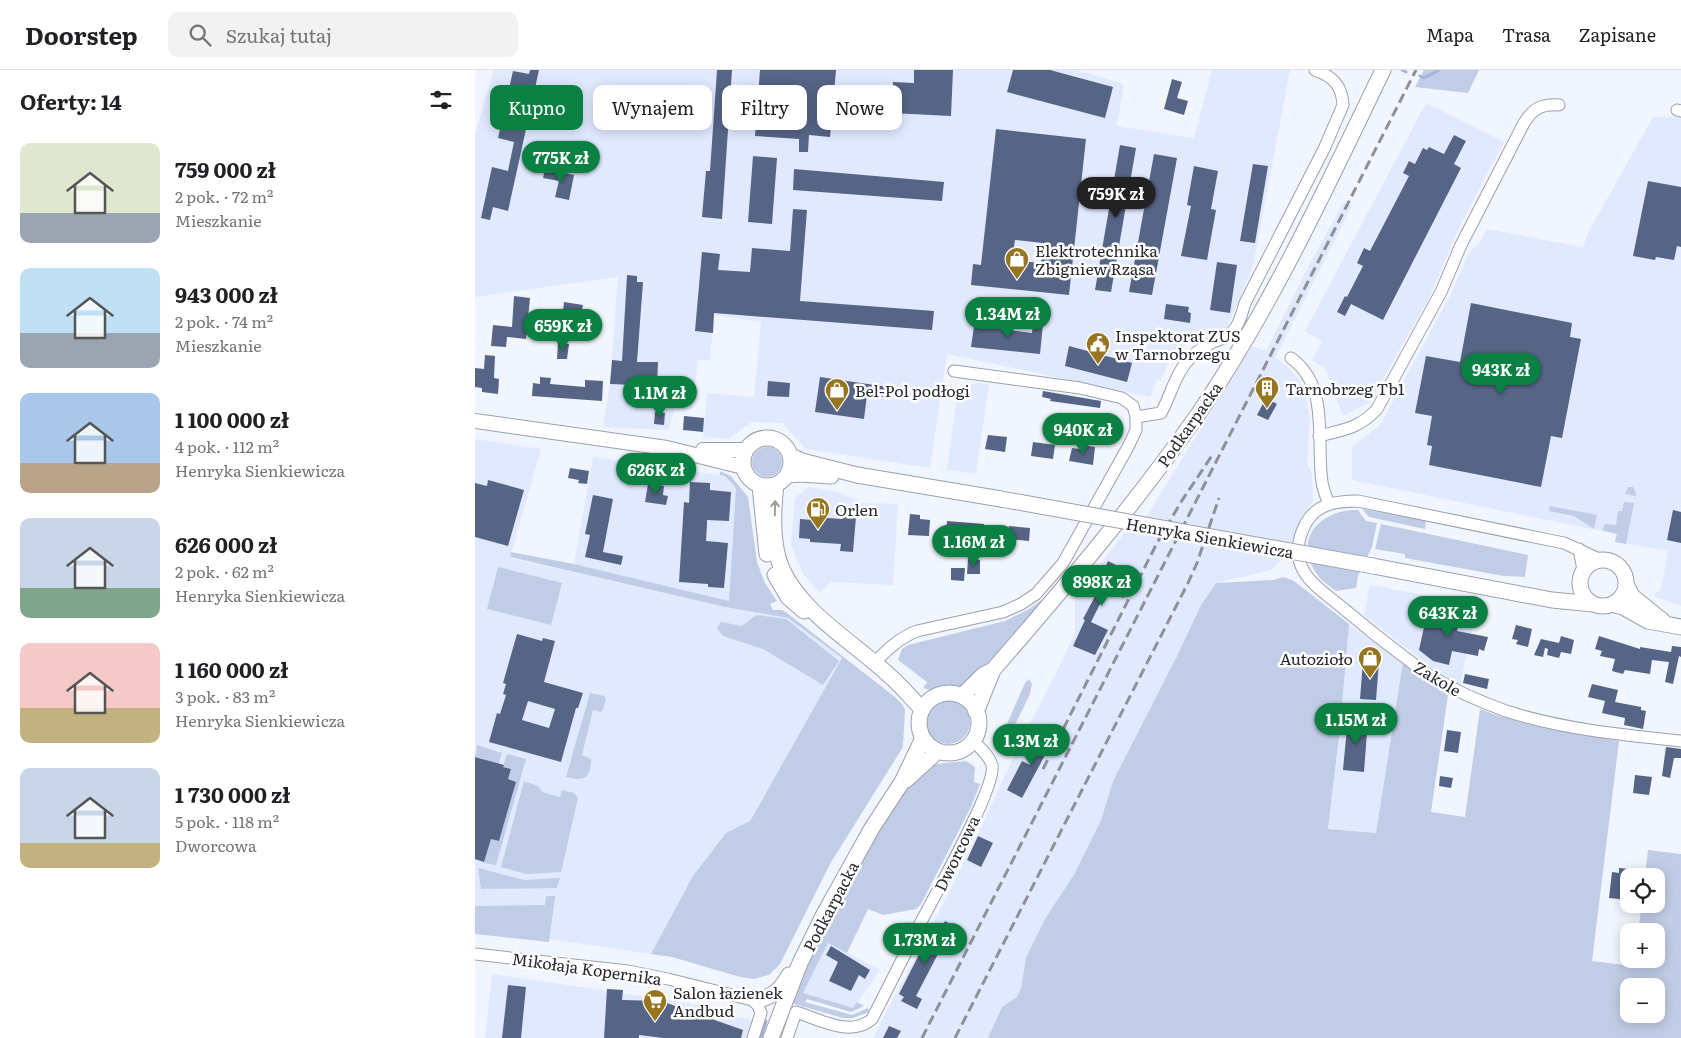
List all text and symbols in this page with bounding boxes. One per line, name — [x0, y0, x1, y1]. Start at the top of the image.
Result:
search box — [168, 12, 518, 57]
text: Doorstep — [25, 17, 138, 52]
icon: search — [186, 21, 214, 49]
text: Szukaj tutaj — [226, 21, 332, 49]
text: Mapa — [1426, 21, 1474, 48]
text: Trasa — [1502, 21, 1551, 48]
text: Zapisane — [1579, 21, 1656, 48]
text: Oferty: 14 — [20, 85, 122, 116]
chip: Kupno — [490, 85, 583, 130]
chip: Wynajem — [593, 85, 712, 130]
chip: Filtry — [722, 85, 807, 130]
chip: Nowe — [817, 85, 902, 130]
icon: filters — [427, 86, 455, 114]
pin: 775K zł — [515, 140, 607, 183]
text: 775K zł — [533, 145, 589, 169]
text: 759 000 zł — [175, 153, 276, 184]
icon: home — [60, 163, 120, 223]
pin: 759K zł — [1070, 176, 1162, 219]
text: 759K zł — [1088, 181, 1144, 205]
text: 2 pok. · 72 m² — [175, 184, 273, 208]
text: Mieszkanie — [175, 208, 262, 232]
place label: Elektrotechnika Zbigniew Rząsa — [1035, 238, 1158, 280]
shop icon: Elektrotechnika Zbigniew Rząsa — [1004, 246, 1030, 280]
text: 943 000 zł — [175, 278, 278, 309]
icon: home — [60, 288, 120, 348]
pin: 1.34M zł — [956, 296, 1060, 339]
text: 1.34M zł — [976, 301, 1040, 325]
pin: 659K zł — [517, 308, 609, 351]
text: 2 pok. · 74 m² — [175, 309, 273, 333]
text: 659K zł — [534, 313, 592, 337]
place label: Inspektorat ZUS w Tarnobrzegu — [1115, 323, 1241, 365]
public building icon: Inspektorat ZUS w Tarnobrzegu — [1085, 331, 1111, 365]
text: Mieszkanie — [175, 333, 262, 357]
pin: 943K zł — [1455, 352, 1547, 395]
text: 943K zł — [1472, 357, 1530, 381]
building icon: Tarnobrzeg Tb1 — [1254, 375, 1280, 409]
pin: 1.1M zł — [614, 376, 706, 418]
street label: Podkarpacka — [1151, 376, 1227, 472]
place label: Tarnobrzeg Tb1 — [1285, 376, 1405, 400]
shop icon: Bel-Pol podłogi — [824, 377, 850, 411]
place label: Bel-Pol podłogi — [855, 378, 970, 402]
text: 1.1M zł — [634, 380, 686, 404]
text: 1 100 000 zł — [175, 403, 289, 434]
pin: 940K zł — [1037, 412, 1129, 455]
icon: home — [60, 413, 120, 473]
text: 940K zł — [1053, 417, 1113, 441]
text: 4 pok. · 112 m² — [175, 434, 279, 458]
pin: 626K zł — [610, 452, 702, 495]
text: 626K zł — [627, 457, 685, 481]
text: Henryka Sienkiewicza — [175, 458, 345, 482]
fuel station icon: Orlen — [805, 496, 831, 530]
place label: Orlen — [835, 497, 879, 521]
one-way arrow — [770, 500, 779, 516]
street label: Henryka Sienkiewicza — [1124, 510, 1296, 564]
pin: 1.16M zł — [922, 524, 1026, 567]
text: 626 000 zł — [175, 528, 277, 559]
text: 1.16M zł — [943, 529, 1005, 553]
icon: home — [60, 538, 120, 598]
text: 2 pok. · 62 m² — [175, 559, 274, 583]
pin: 898K zł — [1056, 564, 1148, 607]
text: 898K zł — [1073, 569, 1131, 593]
text: Henryka Sienkiewicza — [175, 583, 345, 607]
pin: 643K zł — [1402, 596, 1494, 638]
text: 643K zł — [1419, 600, 1477, 624]
shop icon: Autozioło — [1357, 645, 1383, 679]
place label: Autozioło — [1280, 646, 1353, 670]
text: 1 160 000 zł — [175, 653, 288, 684]
street label: Zakole — [1410, 654, 1466, 702]
icon: home — [60, 663, 120, 723]
text: 3 pok. · 83 m² — [175, 684, 275, 708]
pin: 1.15M zł — [1304, 702, 1408, 745]
text: 1.15M zł — [1326, 707, 1386, 731]
text: Henryka Sienkiewicza — [175, 708, 345, 732]
pin: 1.3M zł — [985, 724, 1077, 766]
text: 1.3M zł — [1004, 728, 1058, 752]
text: 1 730 000 zł — [175, 778, 290, 809]
icon: home — [60, 788, 120, 848]
text: 5 pok. · 118 m² — [175, 809, 279, 833]
street label: Dworcowa — [927, 811, 985, 895]
text: Dworcowa — [175, 833, 257, 857]
street label: Podkarpacka — [796, 856, 864, 955]
map controls — [1620, 868, 1665, 1023]
button: locate — [1620, 868, 1665, 913]
pin: 1.73M zł — [873, 922, 977, 965]
button: + — [1620, 923, 1665, 968]
text: 1.73M zł — [894, 927, 956, 951]
street label: Mikołaja Kopernika — [511, 946, 664, 990]
button: − — [1620, 978, 1665, 1023]
place label: Salon łazienek Andbud — [673, 980, 783, 1022]
supermarket icon: Salon łazienek Andbud — [642, 988, 668, 1022]

